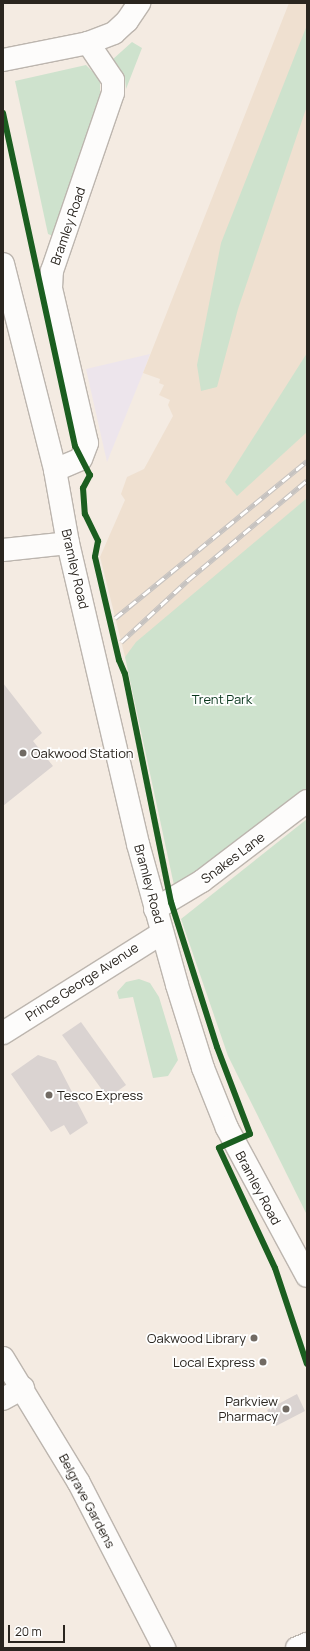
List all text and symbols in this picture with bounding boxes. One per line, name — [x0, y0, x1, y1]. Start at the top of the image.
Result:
street label: Bramley Road — [47, 185, 89, 267]
street label: Bramley Road — [58, 528, 92, 610]
park label: Trent Park — [192, 691, 252, 707]
place label: Oakwood Station — [31, 745, 134, 761]
marker: Oakwood Station — [18, 748, 28, 758]
street label: Snakes Lane — [198, 829, 268, 887]
street label: Bramley Road — [131, 843, 167, 925]
street label: Prince George Avenue — [23, 940, 141, 1024]
place label: Tesco Express — [57, 1087, 143, 1103]
marker: Tesco Express — [44, 1090, 54, 1100]
street label: Bramley Road — [232, 1148, 284, 1228]
place label: Oakwood Library — [147, 1330, 246, 1346]
marker: Oakwood Library — [249, 1333, 259, 1343]
place label: Local Express — [173, 1354, 255, 1370]
marker: Local Express — [258, 1357, 268, 1367]
place label: Parkview Pharmacy — [218, 1394, 278, 1425]
marker: Parkview Pharmacy — [281, 1404, 291, 1414]
street label: Belgrave Gardens — [56, 1451, 118, 1551]
scale bar — [10, 1617, 67, 1643]
text: 20 m — [15, 1623, 42, 1640]

